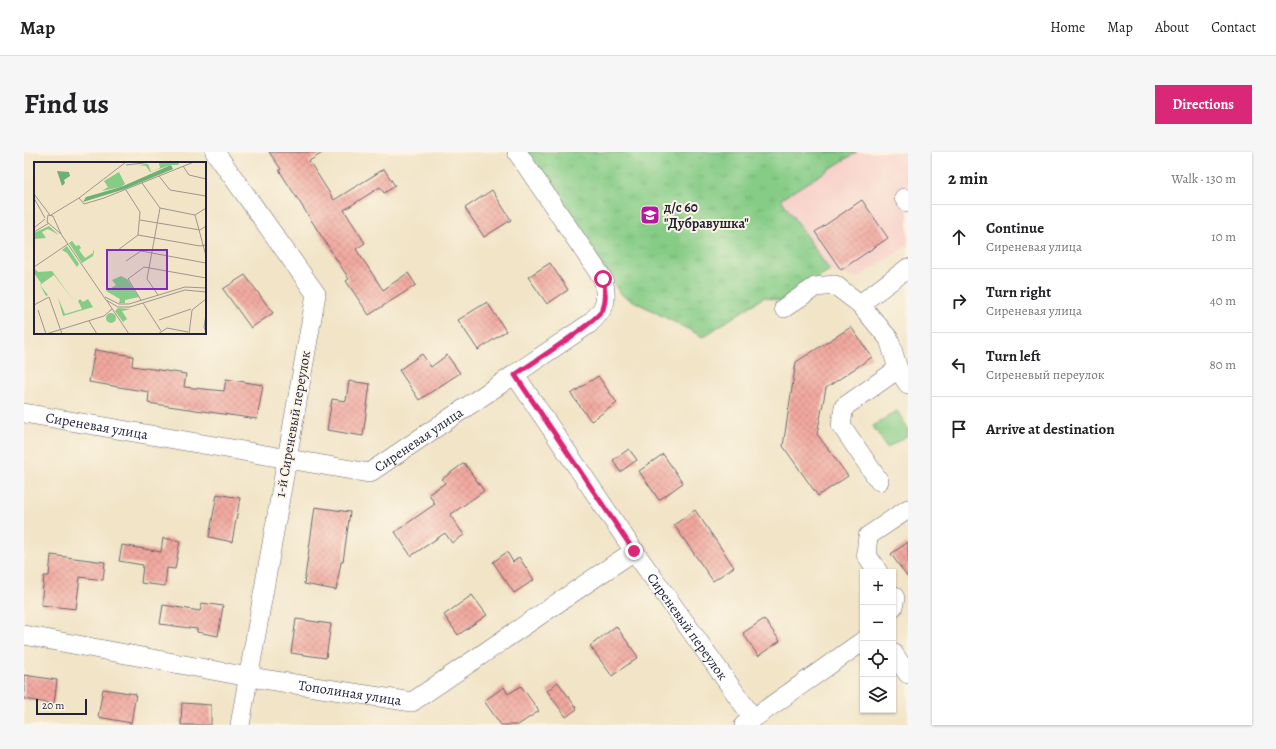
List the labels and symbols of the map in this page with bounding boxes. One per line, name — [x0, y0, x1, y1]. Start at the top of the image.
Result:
inset map — [34, 162, 206, 334]
place label: д/с 60 "Дубравушка" — [663, 198, 749, 233]
school or university icon: д/с 60 "Дубравушка" — [639, 204, 661, 226]
route start — [594, 270, 612, 288]
street label: 1-й Сиреневый переулок — [271, 349, 315, 499]
street label: Сиреневая улица — [370, 402, 467, 476]
street label: Сиреневая улица — [44, 407, 150, 444]
route end — [625, 542, 643, 560]
street label: Сиреневый переулок — [643, 569, 733, 684]
street label: Тополиная улица — [297, 675, 403, 710]
scale bar — [36, 697, 87, 716]

